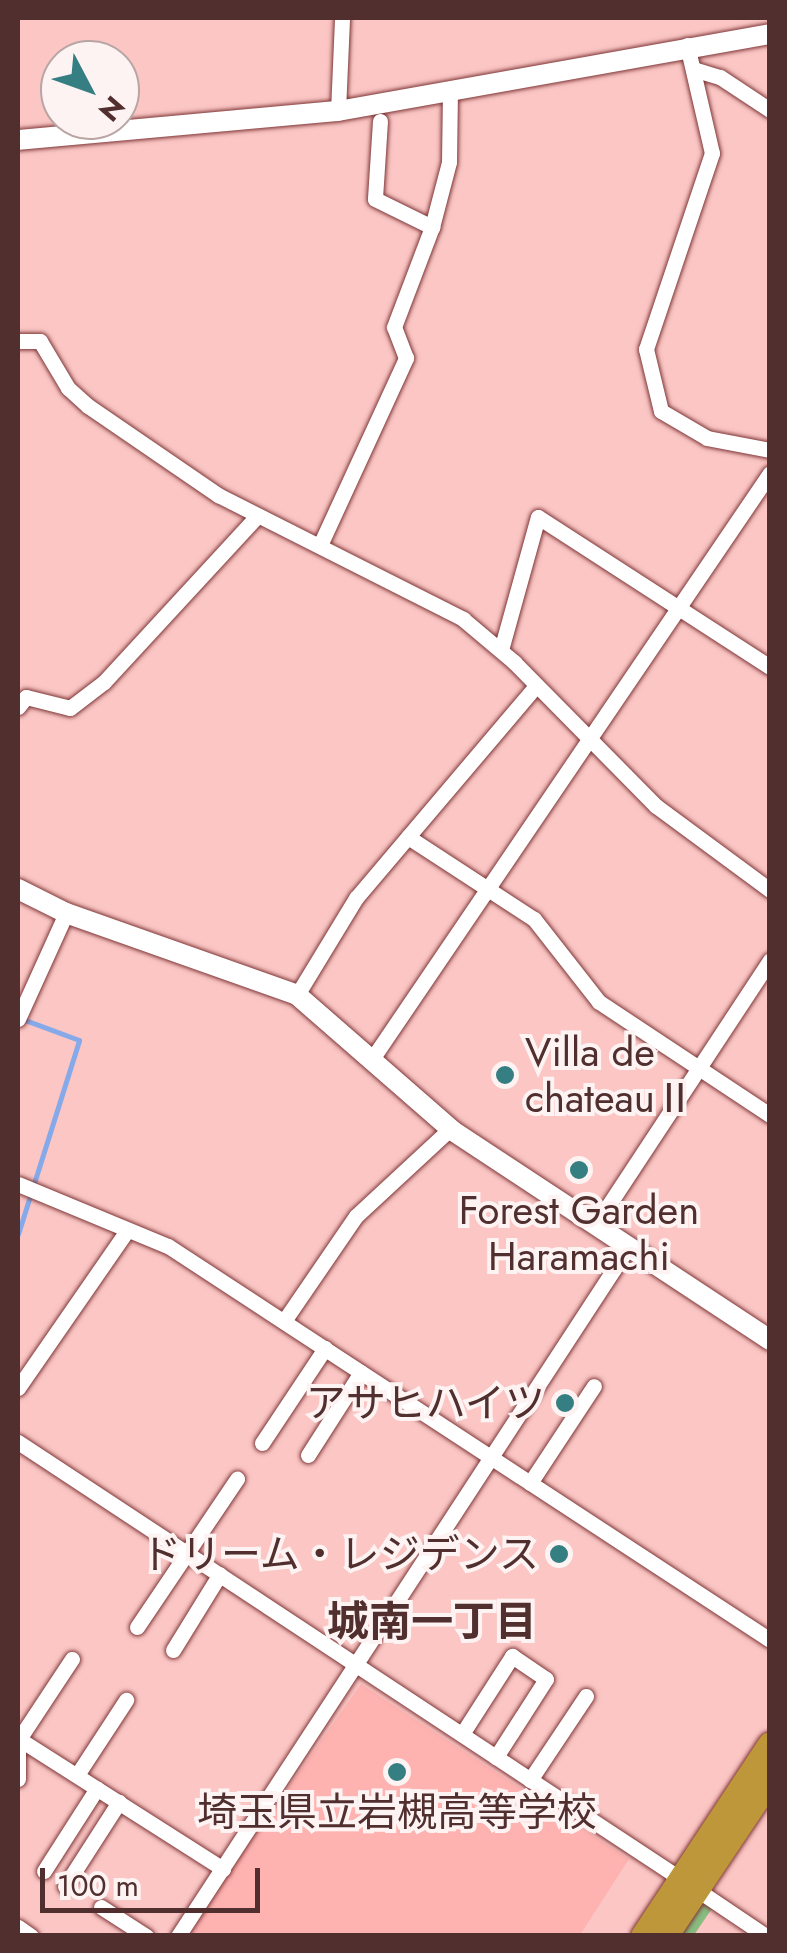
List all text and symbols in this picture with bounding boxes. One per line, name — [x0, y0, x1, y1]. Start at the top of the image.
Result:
north arrow — [40, 40, 140, 140]
text: N — [89, 87, 134, 131]
place label: Villa de chateauⅡ — [525, 1028, 695, 1122]
marker: Villa de chateauⅡ — [494, 1064, 516, 1086]
marker: Forest Garden Haramachi — [568, 1159, 590, 1181]
place label: Forest Garden Haramachi — [459, 1186, 699, 1280]
place label: アサヒハイツ — [305, 1379, 545, 1427]
marker: アサヒハイツ — [554, 1392, 576, 1414]
place label: ドリーム・レジデンス — [139, 1530, 539, 1578]
marker: ドリーム・レジデンス — [548, 1543, 570, 1565]
district label: 城南一丁目 — [327, 1597, 537, 1647]
marker: 埼玉県立岩槻高等学校 — [386, 1761, 408, 1783]
place label: 埼玉県立岩槻高等学校 — [197, 1788, 597, 1836]
scale bar — [45, 1848, 265, 1910]
text: 100 m — [57, 1864, 139, 1907]

